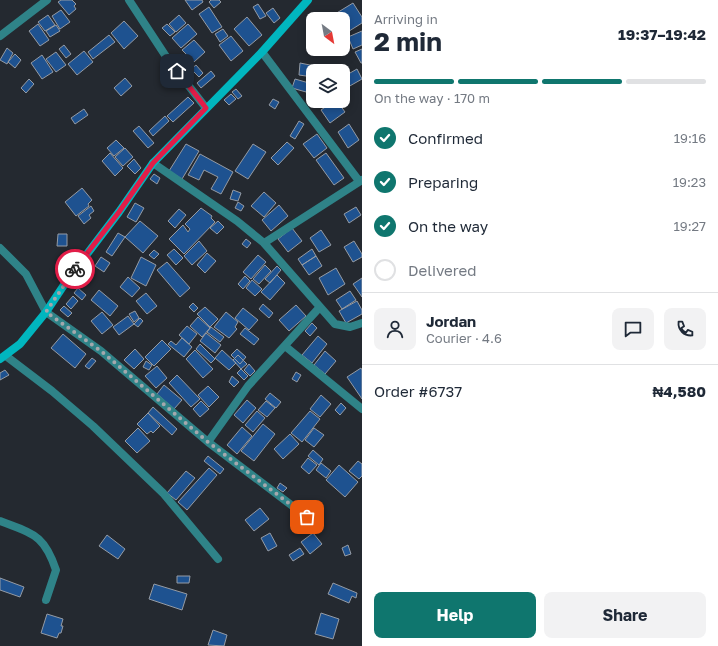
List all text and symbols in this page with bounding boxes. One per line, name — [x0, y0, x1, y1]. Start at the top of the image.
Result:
text: Arriving in — [374, 11, 438, 27]
north arrow — [306, 12, 350, 56]
map controls — [306, 12, 350, 108]
text: 19:37–19:42 — [618, 25, 706, 43]
text: 2 min — [374, 26, 442, 57]
pin — [160, 54, 194, 88]
icon: home — [166, 60, 188, 82]
button: layers — [306, 64, 350, 108]
text: On the way · 170 m — [374, 90, 490, 106]
icon: check — [374, 127, 396, 149]
text: Confirmed — [408, 129, 483, 147]
text: 19:16 — [674, 130, 706, 146]
icon: check — [374, 171, 396, 193]
text: Preparing — [408, 173, 478, 191]
text: 19:23 — [673, 174, 706, 190]
icon: check — [374, 215, 396, 237]
text: On the way — [408, 217, 488, 235]
text: 19:27 — [673, 218, 706, 234]
courier — [55, 249, 95, 289]
icon: bike — [64, 258, 86, 280]
text: Delivered — [408, 261, 476, 279]
button: person — [374, 308, 416, 350]
button: chat — [612, 308, 654, 350]
button: phone — [664, 308, 706, 350]
text: Jordan — [426, 312, 476, 330]
text: Courier · 4.6 — [426, 330, 502, 346]
text: Order #6737 — [374, 382, 462, 400]
text: ₦4,580 — [652, 382, 706, 400]
pin — [290, 500, 324, 534]
icon: bag — [296, 506, 318, 528]
button: Help — [374, 592, 536, 638]
button: Share — [544, 592, 706, 638]

